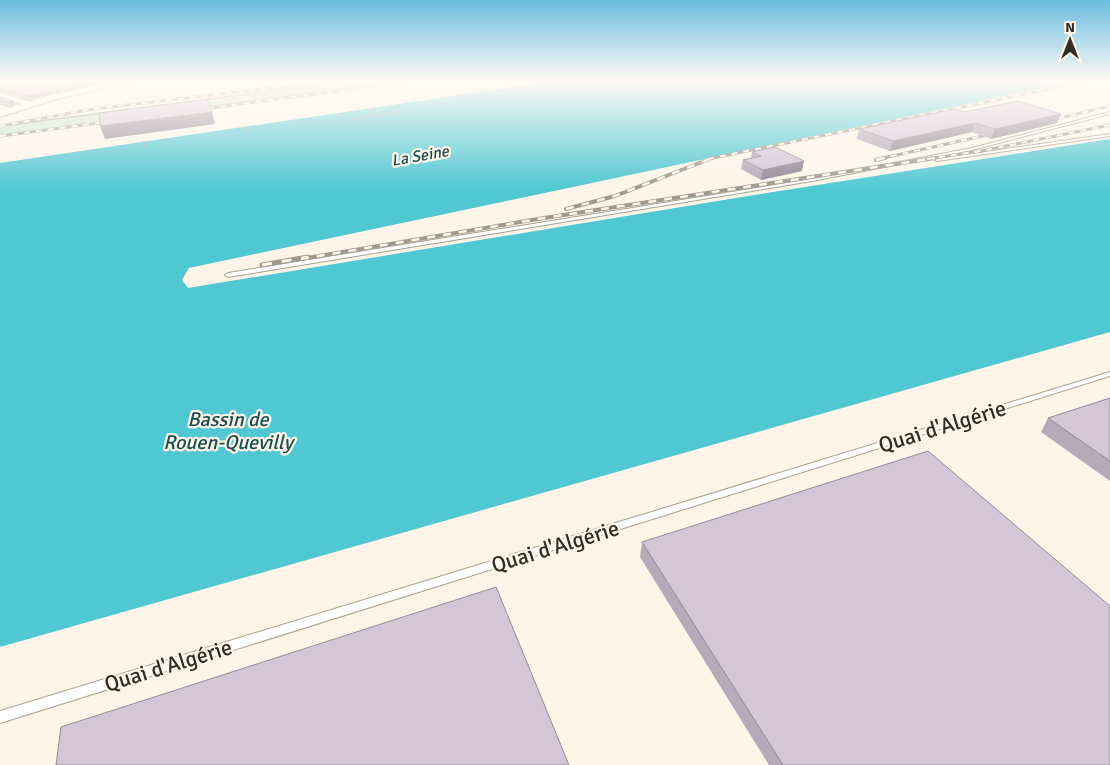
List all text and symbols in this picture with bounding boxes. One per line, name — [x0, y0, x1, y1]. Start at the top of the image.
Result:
north arrow — [1045, 15, 1095, 65]
text: N — [1065, 19, 1075, 36]
water label: La Seine — [390, 141, 451, 171]
street label: Quai d'Algérie — [875, 394, 1009, 459]
water label: Bassin de Rouen-Quevilly — [163, 407, 295, 455]
street label: Quai d'Algérie — [488, 514, 622, 579]
street label: Quai d'Algérie — [101, 633, 235, 698]

